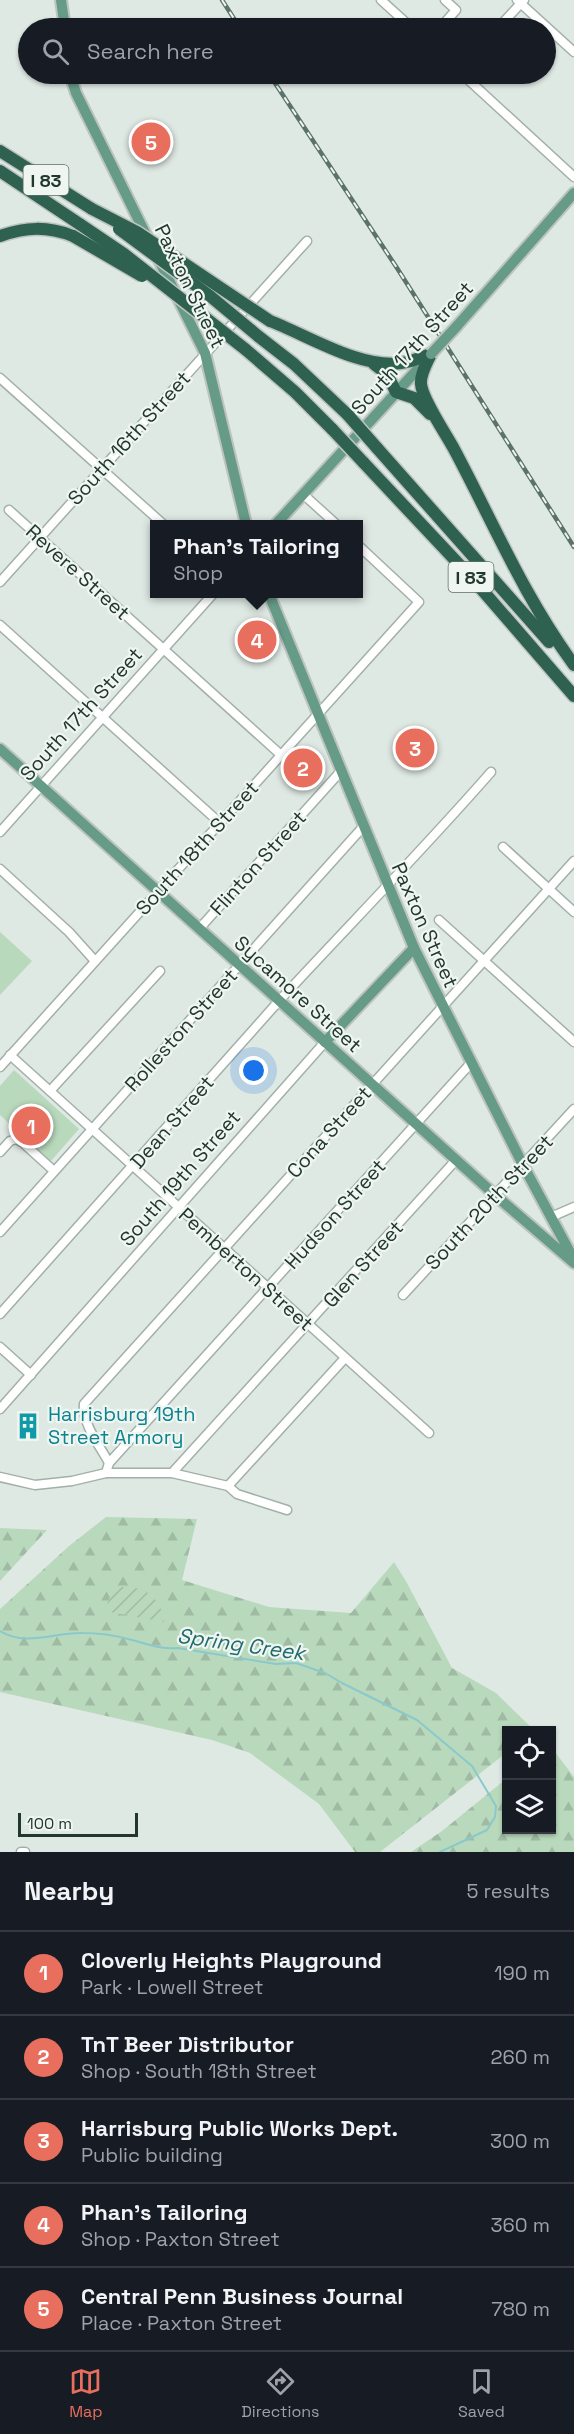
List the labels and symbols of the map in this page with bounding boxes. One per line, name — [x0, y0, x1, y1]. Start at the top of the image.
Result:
pin: 5 — [132, 120, 170, 164]
road number: I 83 — [24, 165, 68, 195]
street label: Paxton Street — [149, 220, 231, 352]
street label: South 17th Street — [345, 276, 479, 420]
street label: South 16th Street — [62, 365, 196, 511]
street label: Revere Street — [20, 518, 136, 626]
road number: I 83 — [448, 562, 494, 592]
pin: 4 — [238, 618, 276, 662]
street label: South 17th Street — [14, 642, 148, 786]
pin: 3 — [396, 726, 434, 771]
pin: 2 — [284, 746, 322, 790]
street label: South 18th Street — [130, 775, 264, 921]
street label: Flinton Street — [204, 805, 312, 921]
street label: Paxton Street — [386, 858, 464, 992]
street label: Sycamore Street — [229, 930, 367, 1058]
street label: Rolleston Street — [119, 963, 243, 1097]
your location — [239, 1056, 268, 1085]
street label: Dean Street — [124, 1070, 220, 1174]
street label: Cona Street — [281, 1080, 377, 1184]
pin: 1 — [12, 1104, 51, 1148]
street label: South 19th Street — [114, 1105, 246, 1251]
street label: South 20th Street — [419, 1129, 559, 1275]
street label: Hudson Street — [279, 1153, 391, 1275]
street label: Pemberton Street — [173, 1202, 319, 1336]
street label: Glen Street — [317, 1215, 409, 1313]
place label: Harrisburg 19th Street Armory — [48, 1401, 195, 1450]
building icon: Harrisburg 19th Street Armory — [13, 1411, 43, 1441]
water label: Spring Creek — [176, 1622, 309, 1667]
scale bar — [18, 1810, 138, 1838]

